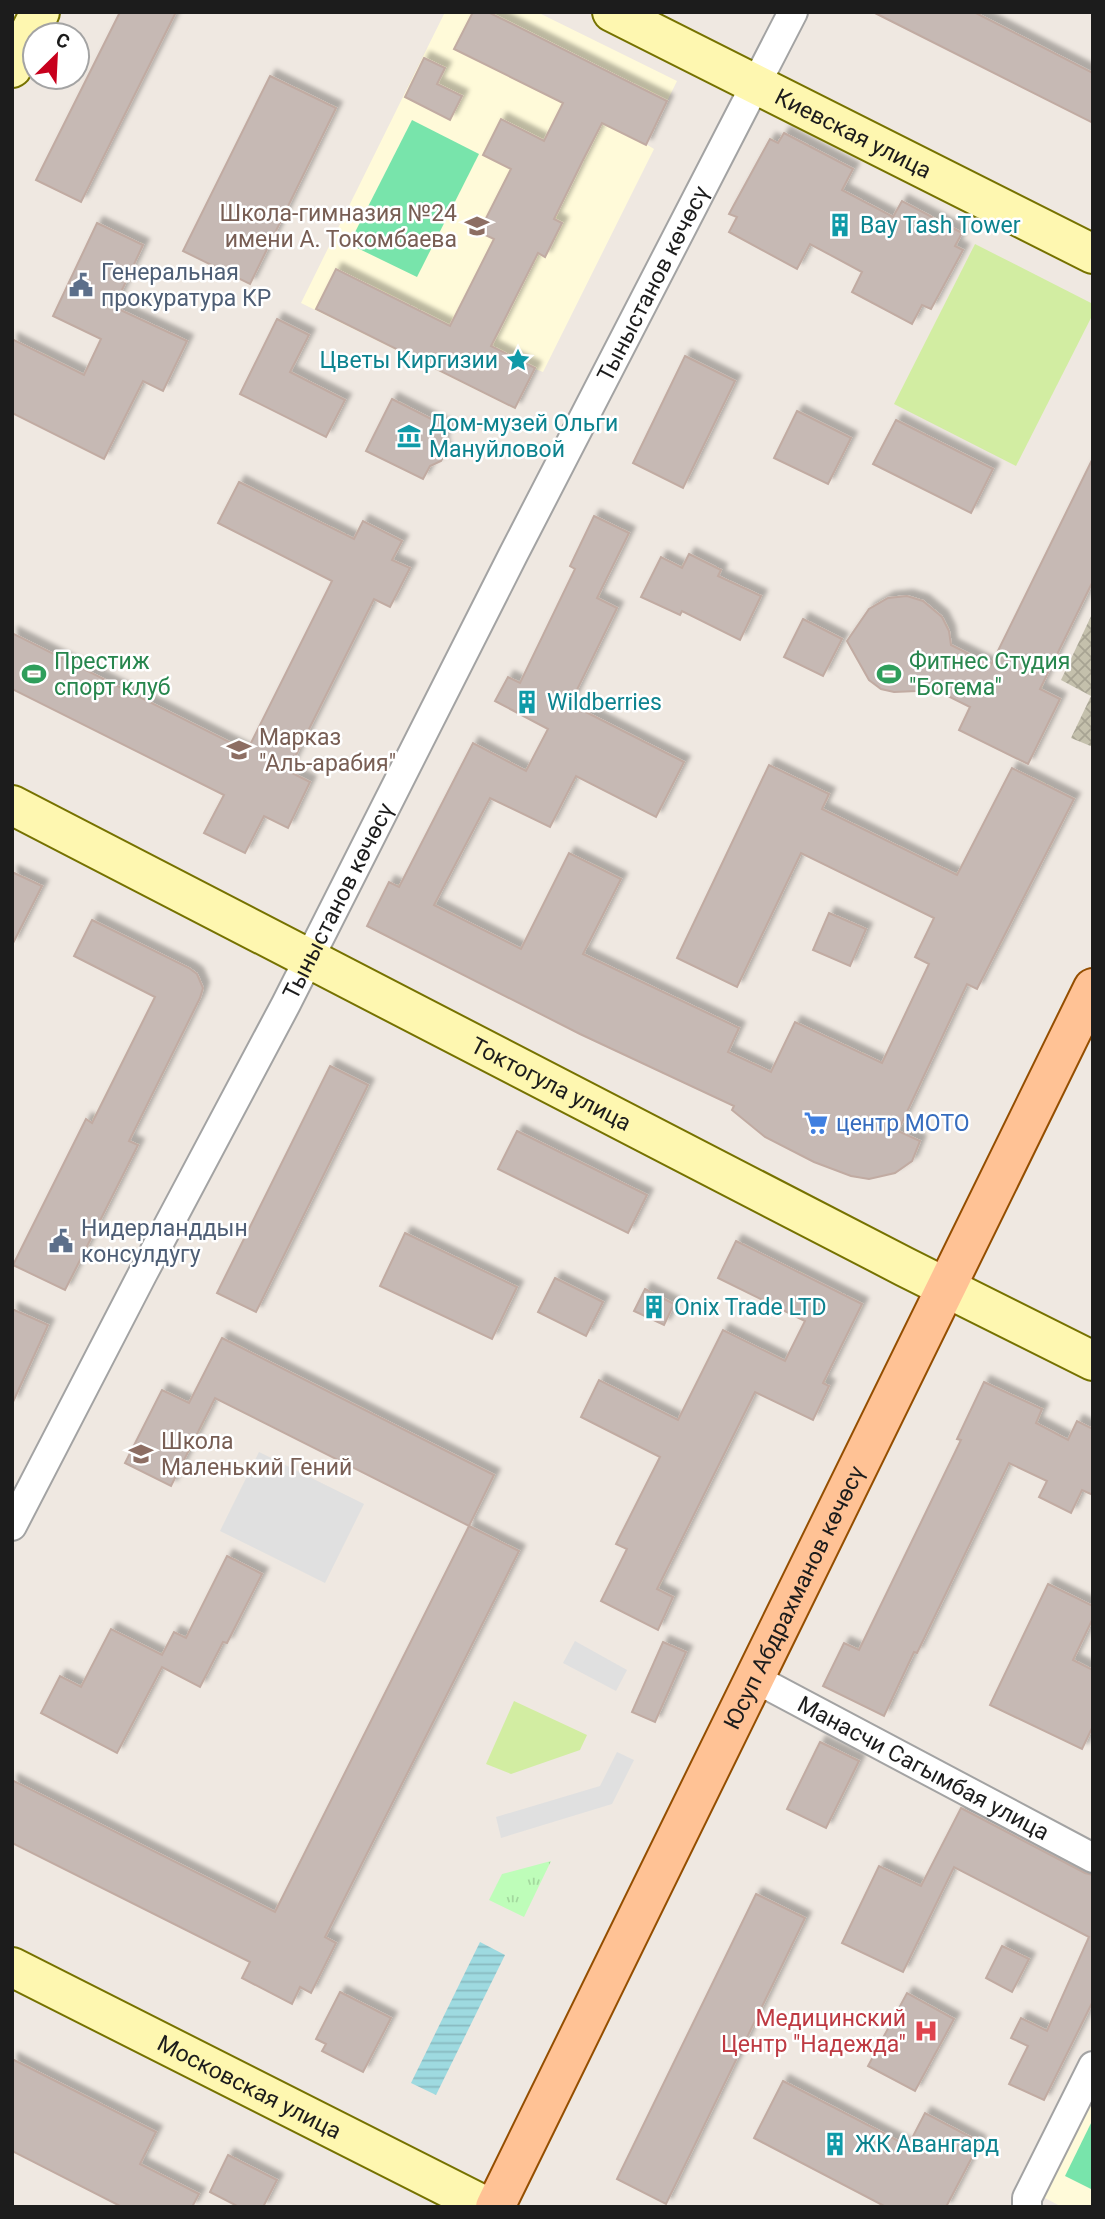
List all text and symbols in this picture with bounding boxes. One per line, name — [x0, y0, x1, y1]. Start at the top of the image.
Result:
north arrow — [21, 21, 91, 91]
text: С — [52, 28, 73, 54]
street label: Киевская улица — [770, 83, 936, 184]
street label: Тыныстанов көчөсү — [592, 181, 715, 386]
place label: Школа-гимназия №24 имени А. Токомбаева — [220, 200, 457, 253]
building icon: Bay Tash Tower — [826, 211, 854, 239]
school or university icon: Школа-гимназия №24 имени А. Токомбаева — [463, 212, 491, 240]
place label: Bay Tash Tower — [860, 212, 1021, 239]
place label: Генеральная прокуратура КР — [101, 259, 271, 312]
public building icon: Генеральная прокуратура КР — [67, 271, 95, 299]
place icon: Цветы Киргизии — [504, 346, 532, 374]
place label: Цветы Киргизии — [319, 347, 498, 374]
place label: Дом-музей Ольги Мануйловой — [429, 410, 618, 463]
museum icon: Дом-музей Ольги Мануйловой — [395, 422, 423, 450]
place label: Престиж спорт клуб — [54, 648, 171, 701]
place label: Фитнес Студия "Богема" — [909, 648, 1070, 701]
sports icon: Престиж спорт клуб — [20, 660, 48, 688]
sports icon: Фитнес Студия "Богема" — [875, 660, 903, 688]
building icon: Wildberries — [513, 688, 541, 716]
place label: Wildberries — [547, 689, 662, 716]
place label: Марказ "Аль-арабия" — [259, 724, 396, 777]
school or university icon: Марказ "Аль-арабия" — [225, 736, 253, 764]
street label: Тыныстанов көчөсү — [278, 798, 400, 1004]
street label: Токтогула улица — [466, 1032, 636, 1137]
supermarket icon: центр МОТО — [802, 1109, 830, 1137]
place label: центр МОТО — [836, 1110, 970, 1137]
place label: Нидерланддын консулдугу — [81, 1215, 248, 1268]
public building icon: Нидерланддын консулдугу — [47, 1227, 75, 1255]
building icon: Onix Trade LTD — [640, 1293, 668, 1321]
place label: Onix Trade LTD — [674, 1294, 827, 1321]
place label: Школа Маленький Гений — [161, 1428, 352, 1481]
school or university icon: Школа Маленький Гений — [127, 1440, 155, 1468]
street label: Юсуп Абдрахманов көчөсү — [718, 1461, 871, 1734]
street label: Манасчи Сагымбая улица — [793, 1691, 1054, 1846]
place label: Медицинский Центр "Надежда" — [721, 2005, 906, 2058]
hospital icon: Медицинский Центр "Надежда" — [912, 2017, 940, 2045]
street label: Московская улица — [153, 2030, 346, 2145]
building icon: ЖК Авангард — [821, 2130, 849, 2158]
place label: ЖК Авангард — [855, 2131, 999, 2158]

